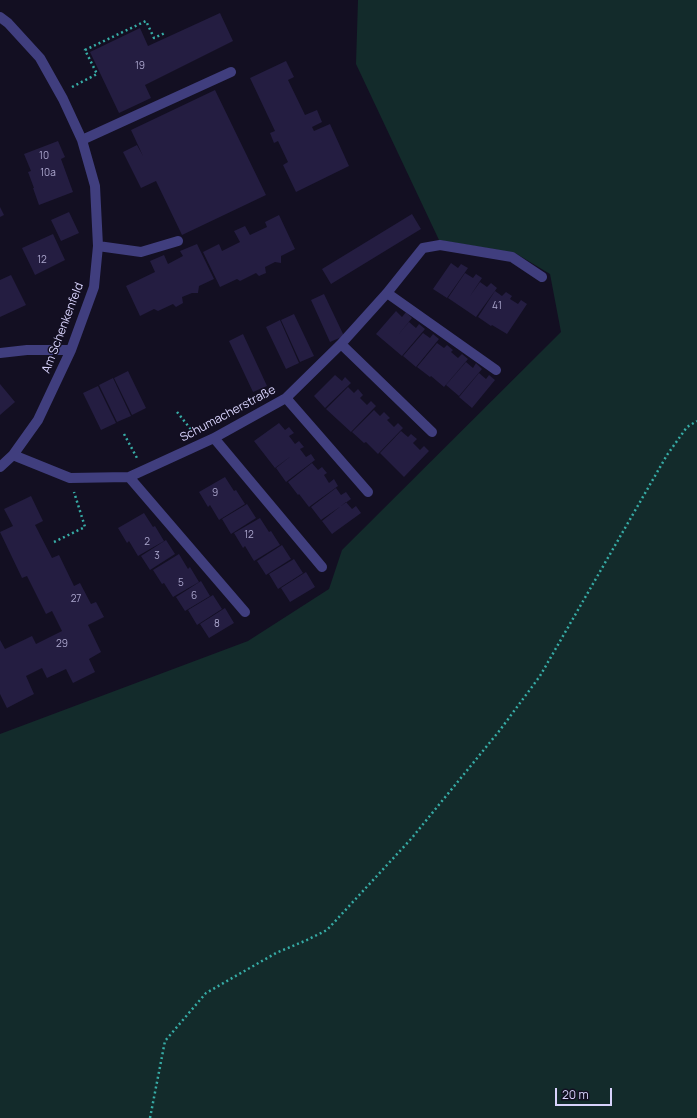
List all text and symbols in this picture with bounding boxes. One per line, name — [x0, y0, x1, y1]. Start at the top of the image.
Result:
house number: 19 — [135, 60, 145, 72]
house number: 10 — [39, 150, 49, 162]
house number: 10a — [40, 167, 56, 179]
house number: 12 — [37, 254, 47, 266]
street label: Am Schenkenfeld — [39, 281, 87, 375]
house number: 41 — [492, 300, 502, 312]
street label: Schumacherstraße — [178, 383, 278, 445]
house number: 9 — [212, 487, 218, 499]
house number: 12 — [244, 529, 254, 541]
house number: 2 — [144, 536, 150, 548]
house number: 3 — [154, 550, 160, 562]
house number: 5 — [178, 577, 184, 589]
house number: 6 — [191, 590, 197, 602]
house number: 27 — [71, 593, 81, 605]
house number: 8 — [214, 618, 220, 630]
house number: 29 — [56, 638, 68, 650]
scale bar — [557, 1080, 614, 1106]
text: 20 m — [562, 1086, 589, 1103]

